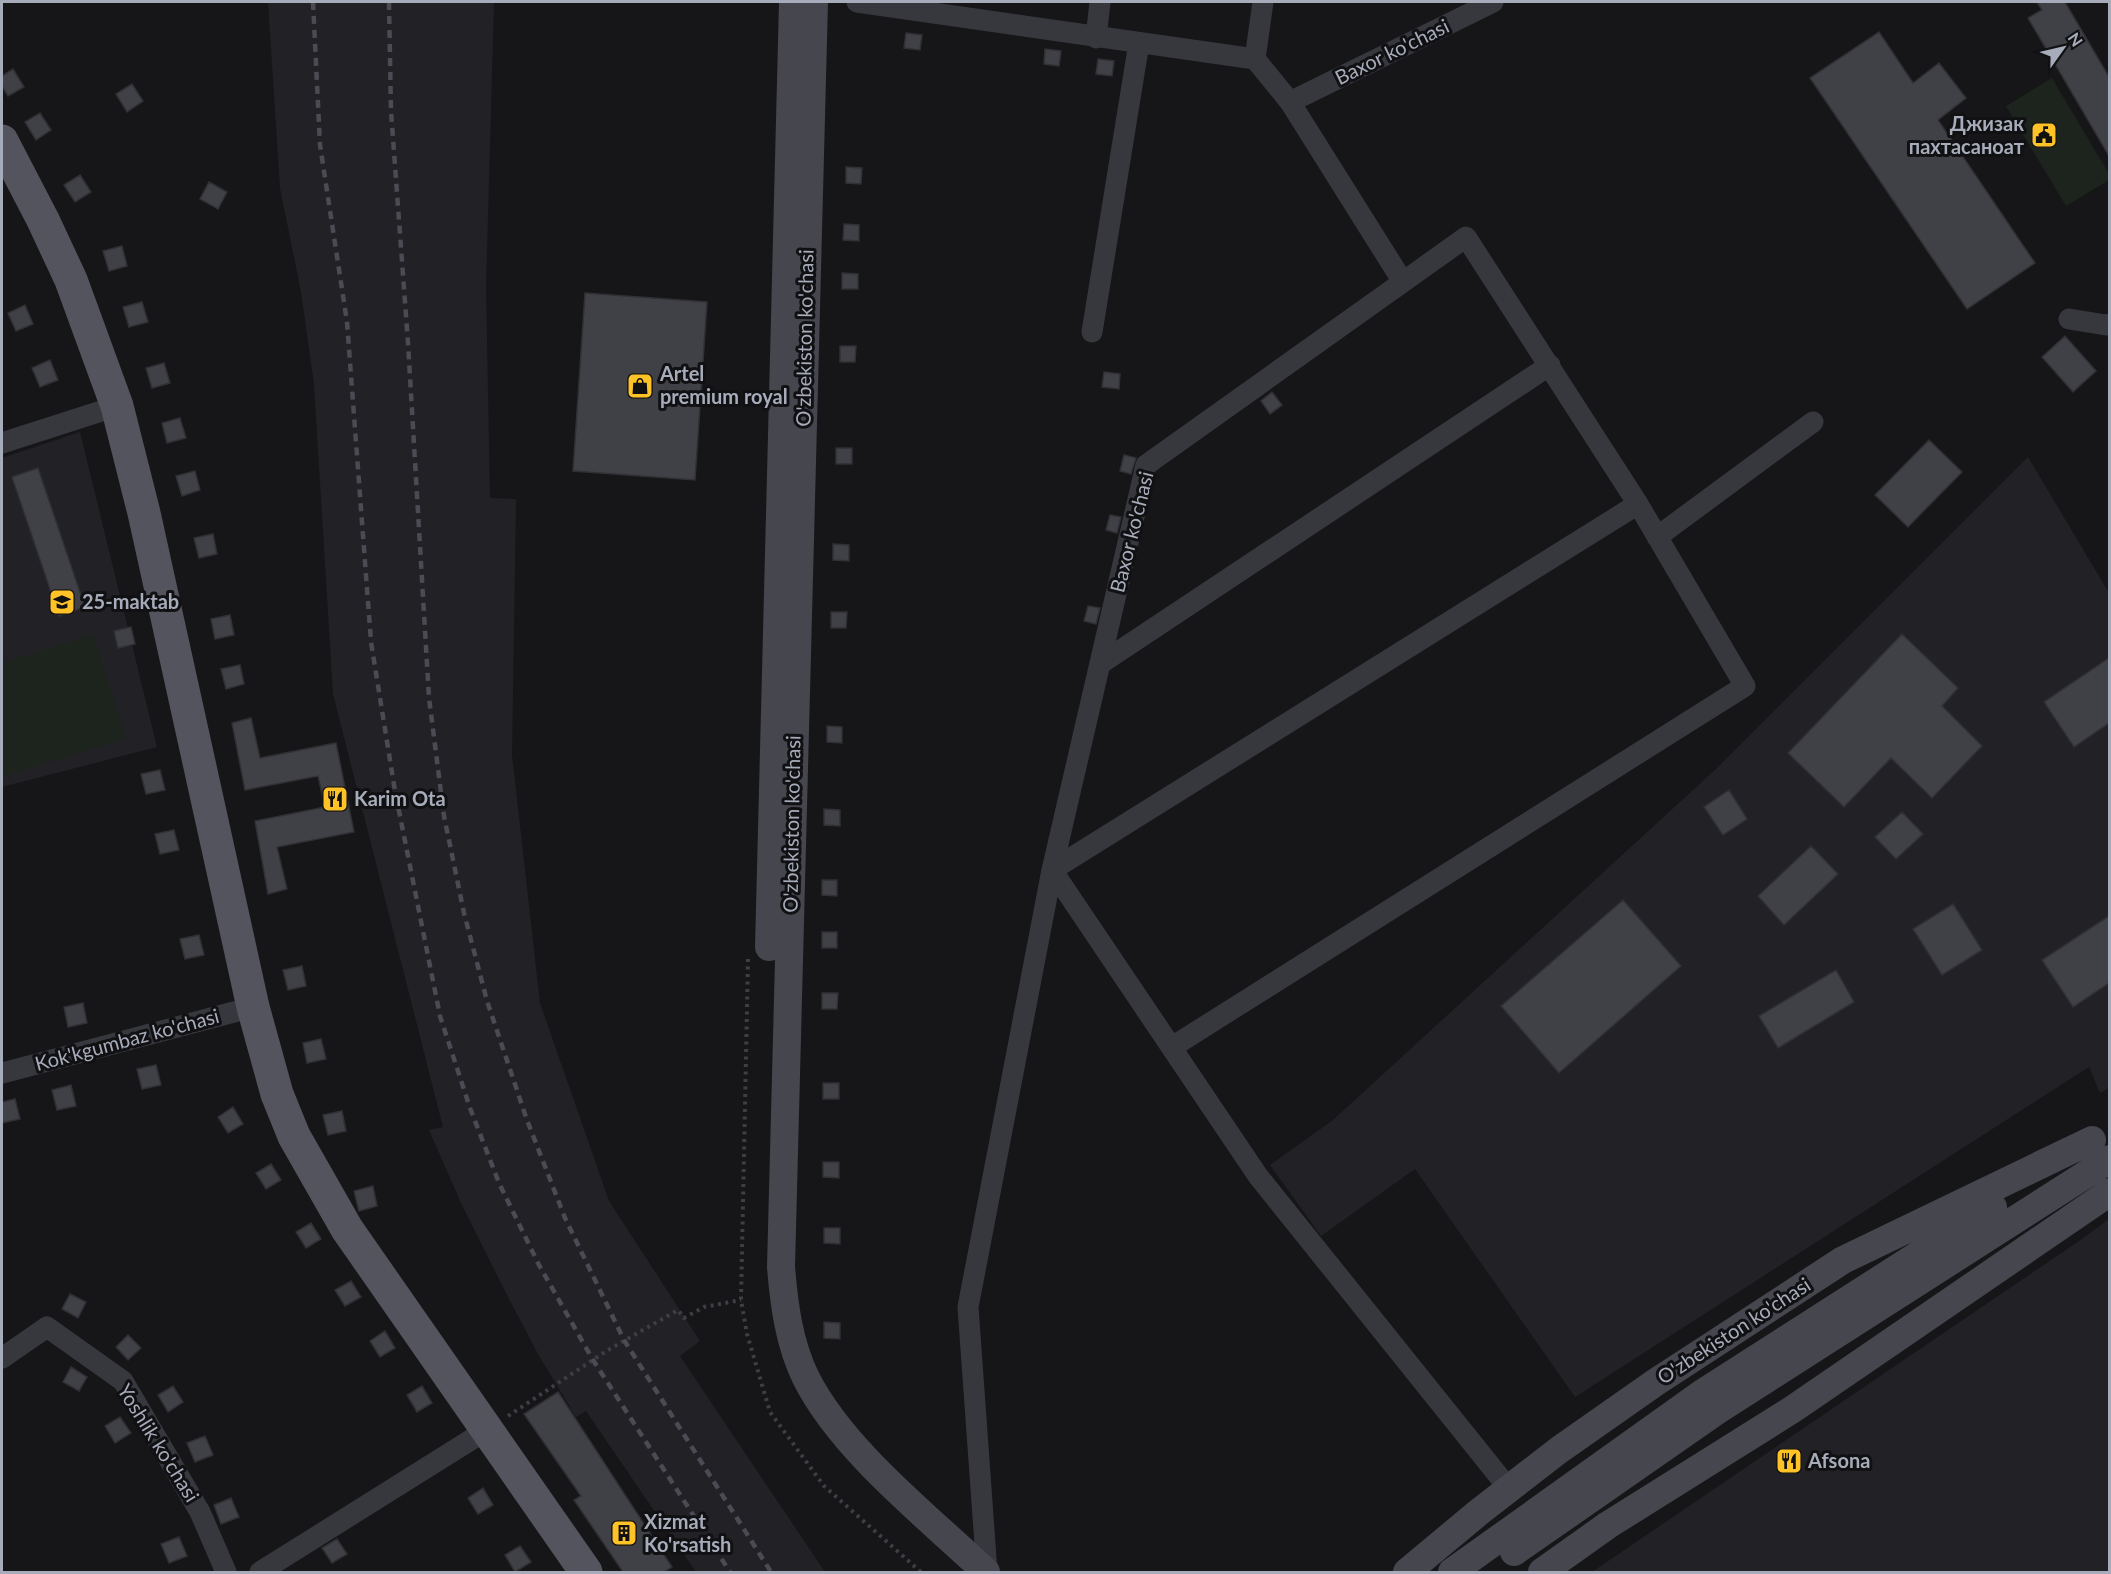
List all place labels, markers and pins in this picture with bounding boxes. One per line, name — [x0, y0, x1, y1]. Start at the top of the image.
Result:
place label: Джизак пахтасаноат — [1909, 111, 2025, 158]
public building icon: Джизак пахтасаноат — [2029, 120, 2059, 150]
place label: Artel premium royal — [659, 361, 788, 408]
shop icon: Artel premium royal — [625, 371, 655, 401]
school or university icon: 25-maktab — [47, 587, 77, 617]
place label: 25-maktab — [82, 589, 179, 613]
restaurant icon: Karim Ota — [320, 784, 350, 814]
place label: Karim Ota — [354, 786, 446, 810]
restaurant icon: Afsona — [1774, 1446, 1804, 1476]
place label: Afsona — [1807, 1448, 1870, 1472]
place label: Xizmat Ko'rsatish — [644, 1509, 731, 1556]
building icon: Xizmat Ko'rsatish — [609, 1518, 639, 1548]

